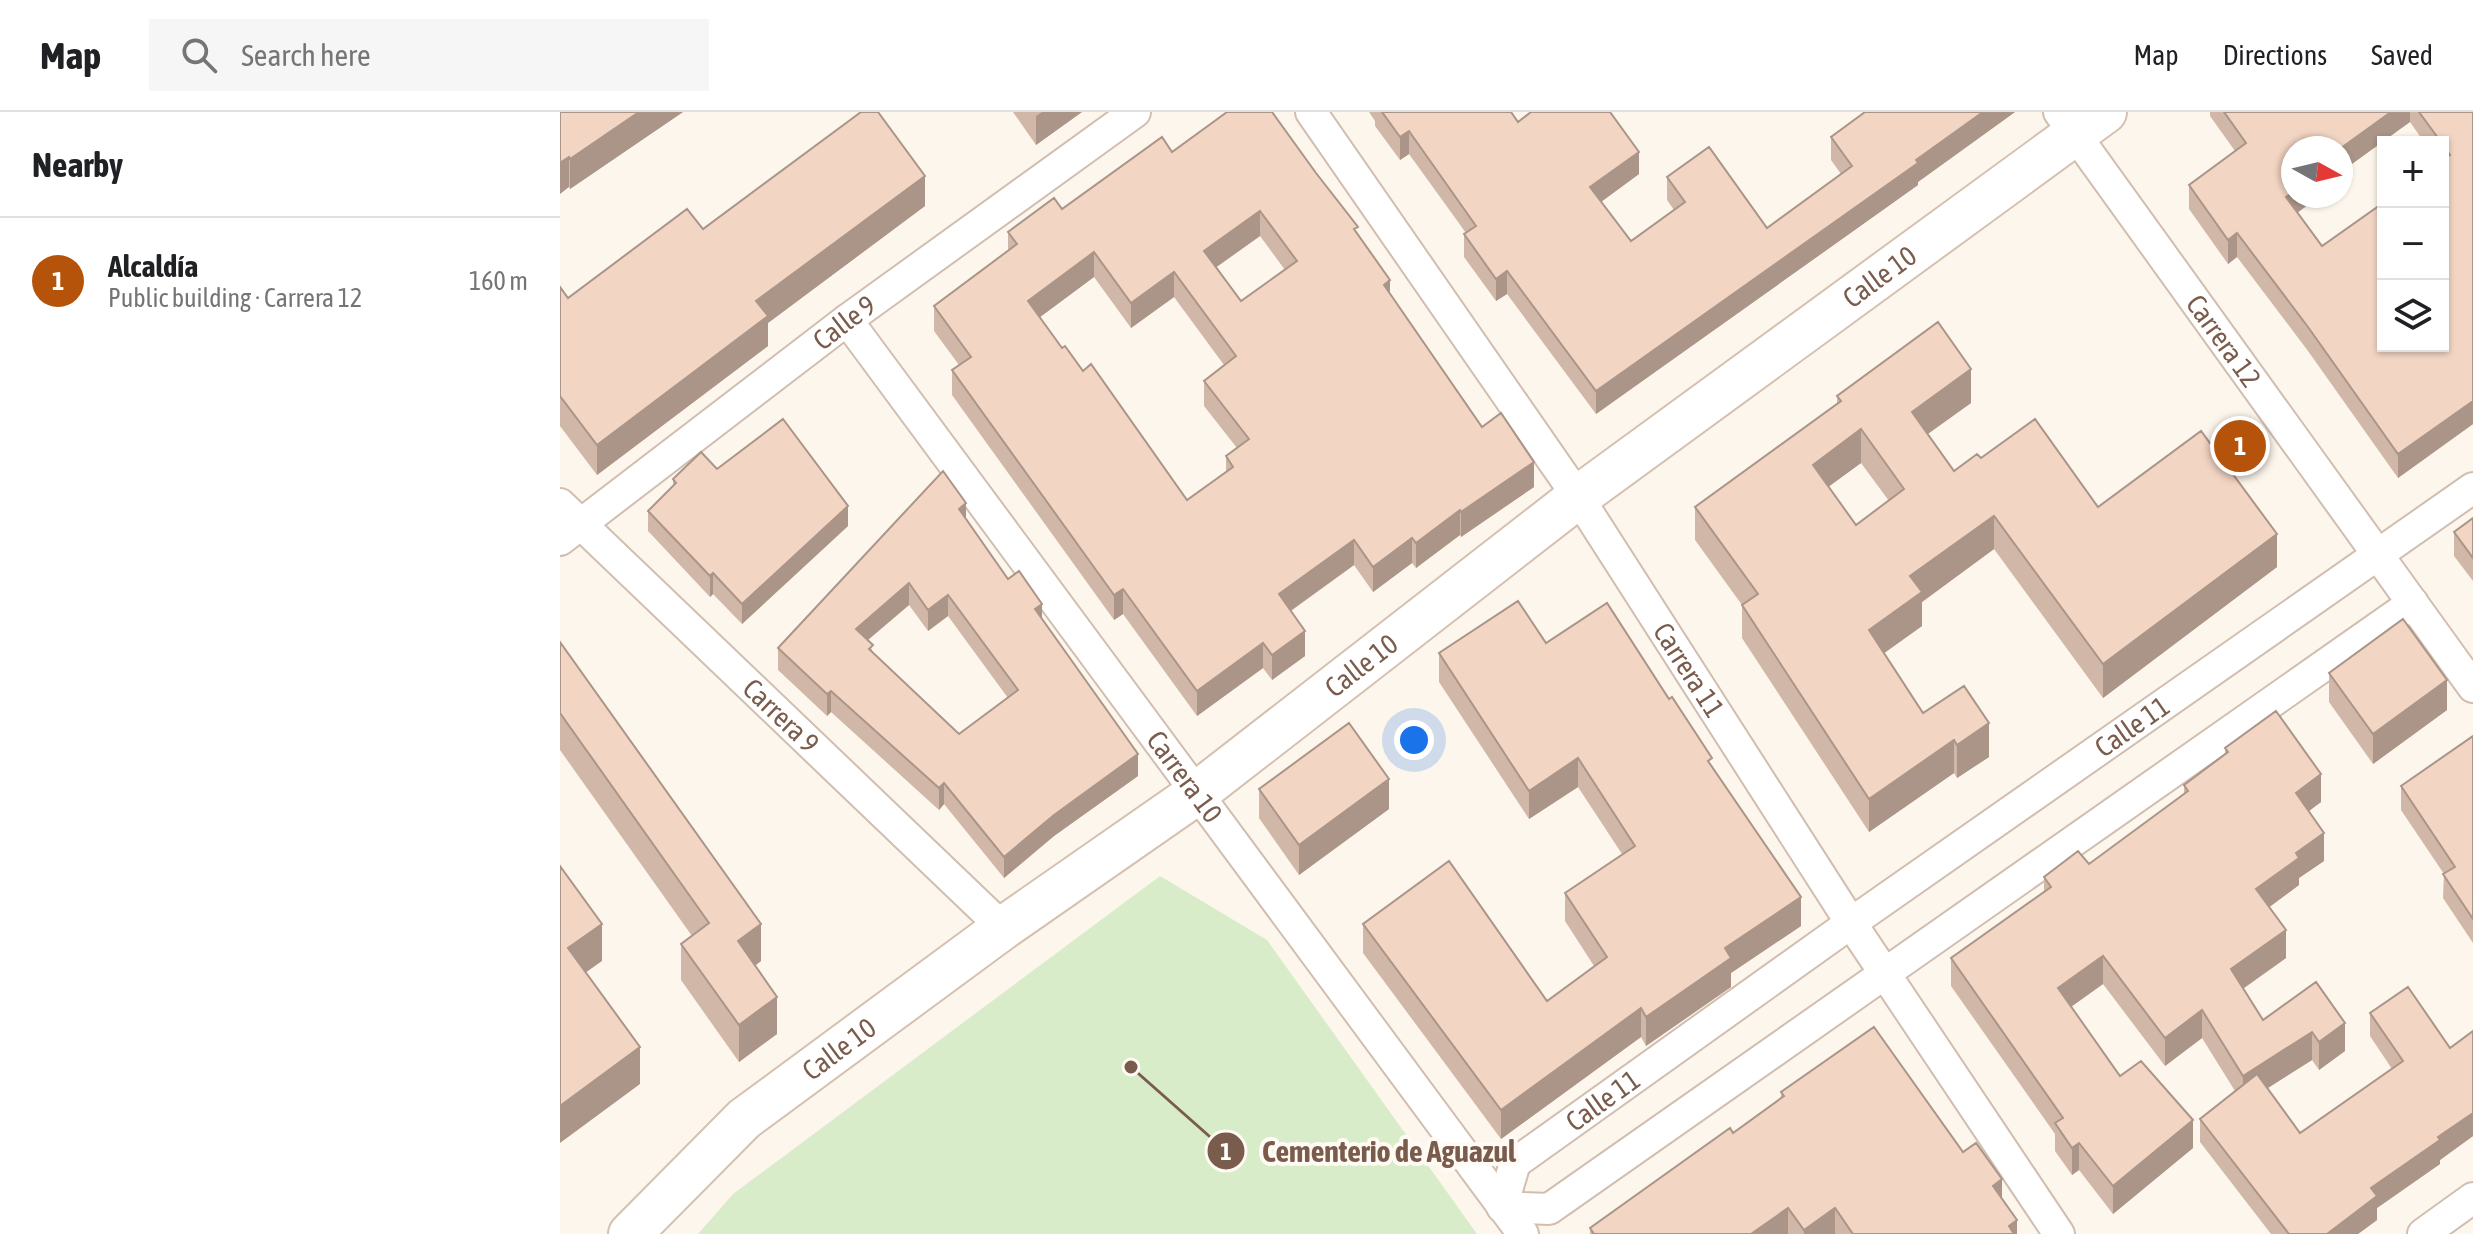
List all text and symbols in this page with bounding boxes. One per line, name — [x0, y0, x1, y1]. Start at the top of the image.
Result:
search box — [149, 19, 709, 91]
icon: search — [177, 33, 221, 77]
text: Map — [40, 34, 101, 77]
text: Search here — [241, 38, 371, 72]
text: Map — [2134, 39, 2179, 71]
text: Directions — [2223, 39, 2327, 71]
text: Saved — [2371, 39, 2433, 71]
north arrow — [2281, 136, 2353, 208]
map controls — [2377, 136, 2449, 352]
button: + — [2377, 136, 2449, 208]
text: Nearby — [32, 145, 123, 184]
button: − — [2377, 208, 2449, 280]
street label: Calle 10 — [1837, 239, 1923, 314]
text: Alcaldía — [108, 249, 198, 283]
text: 1 — [52, 266, 64, 296]
text: 160 m — [469, 266, 528, 296]
button: layers — [2377, 280, 2449, 352]
text: Public building · Carrera 12 — [108, 283, 362, 313]
street label: Calle 9 — [807, 289, 882, 356]
street label: Carrera 12 — [2180, 289, 2268, 393]
pin: 1 — [2214, 416, 2266, 476]
street label: Carrera 11 — [1647, 617, 1731, 723]
street label: Calle 10 — [1319, 627, 1404, 704]
street label: Carrera 9 — [737, 672, 826, 759]
street label: Calle 11 — [2089, 690, 2175, 763]
your location — [1394, 720, 1434, 760]
street label: Carrera 10 — [1140, 725, 1229, 829]
street label: Calle 10 — [796, 1011, 882, 1086]
street label: Calle 11 — [1560, 1063, 1646, 1138]
callout: Cementerio de Aguazul — [1206, 1124, 1532, 1178]
text: Cementerio de Aguazul — [1262, 1134, 1517, 1168]
text: 1 — [1220, 1138, 1232, 1165]

